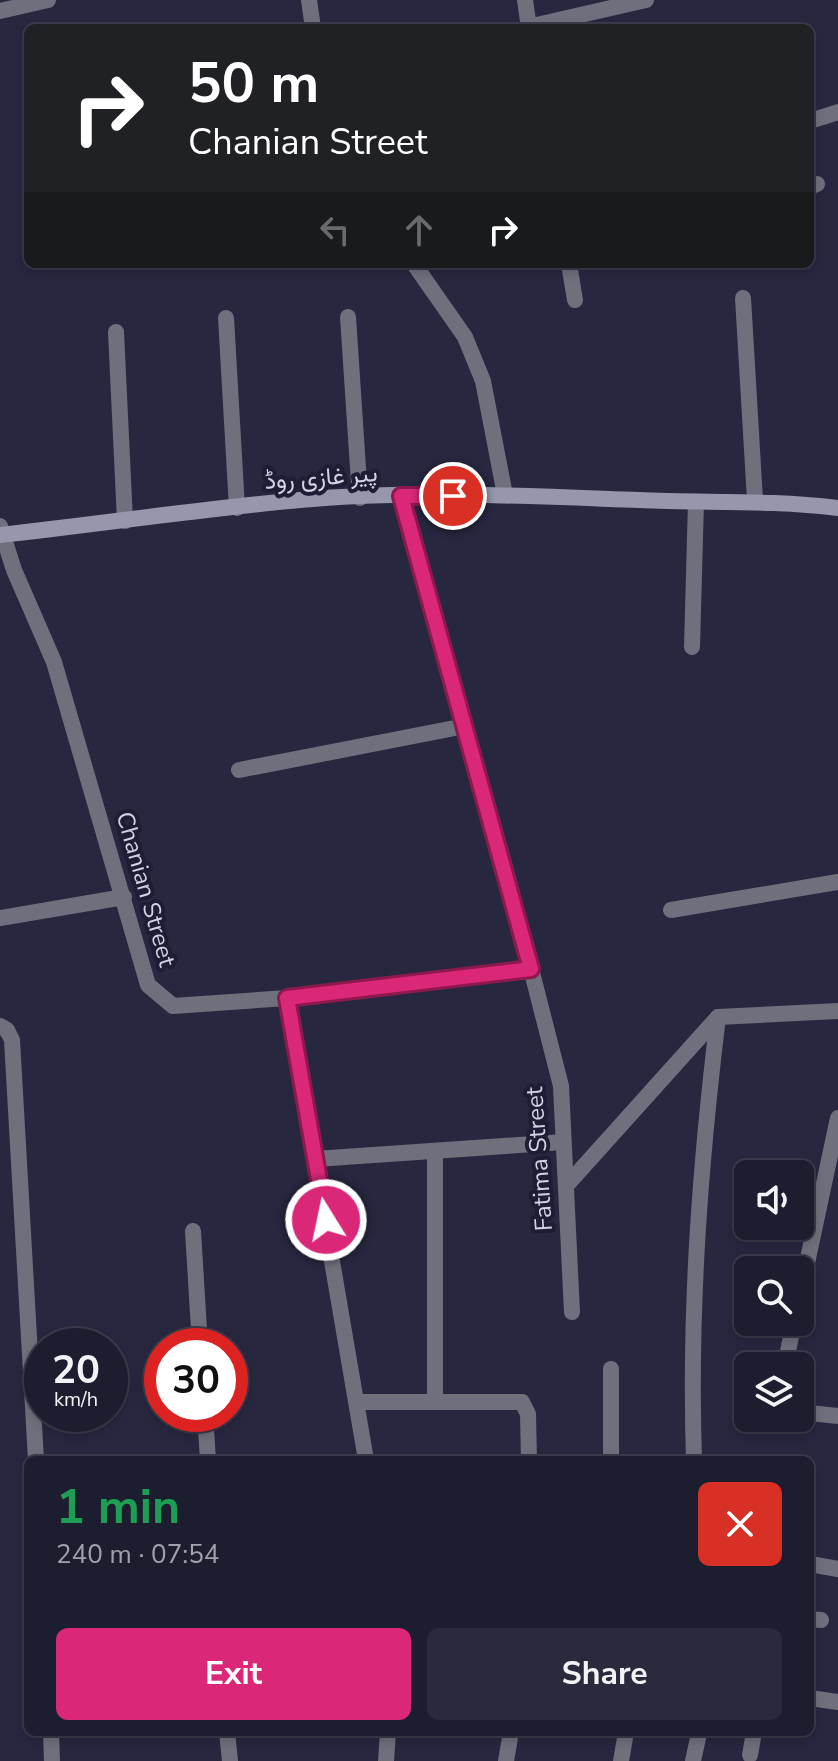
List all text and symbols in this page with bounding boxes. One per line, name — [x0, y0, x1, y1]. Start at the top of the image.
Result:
text: 50 m — [188, 45, 319, 122]
icon: right — [56, 56, 160, 160]
text: Chanian Street — [188, 118, 428, 167]
icon: left — [313, 208, 357, 252]
icon: ahead — [397, 208, 441, 252]
icon: right — [481, 208, 525, 252]
street label: پیر غازی روڈ — [263, 457, 379, 497]
pin — [419, 462, 487, 530]
icon: arrive — [431, 474, 475, 518]
street label: Chanian Street — [109, 808, 184, 971]
street label: Fatima Street — [518, 1085, 560, 1232]
map controls — [734, 1160, 814, 1432]
button: sound — [734, 1160, 814, 1240]
position arrow — [284, 1178, 368, 1262]
button: search — [734, 1256, 814, 1336]
speed limit sign: 30 — [144, 1328, 248, 1432]
text: 20 — [52, 1343, 100, 1397]
button: layers — [734, 1352, 814, 1432]
text: km/h — [54, 1386, 98, 1413]
text: 1 min — [56, 1474, 180, 1540]
button: close — [698, 1482, 782, 1566]
text: 240 m · 07:54 — [56, 1537, 219, 1572]
button: Exit — [56, 1628, 411, 1720]
button: Share — [427, 1628, 782, 1720]

